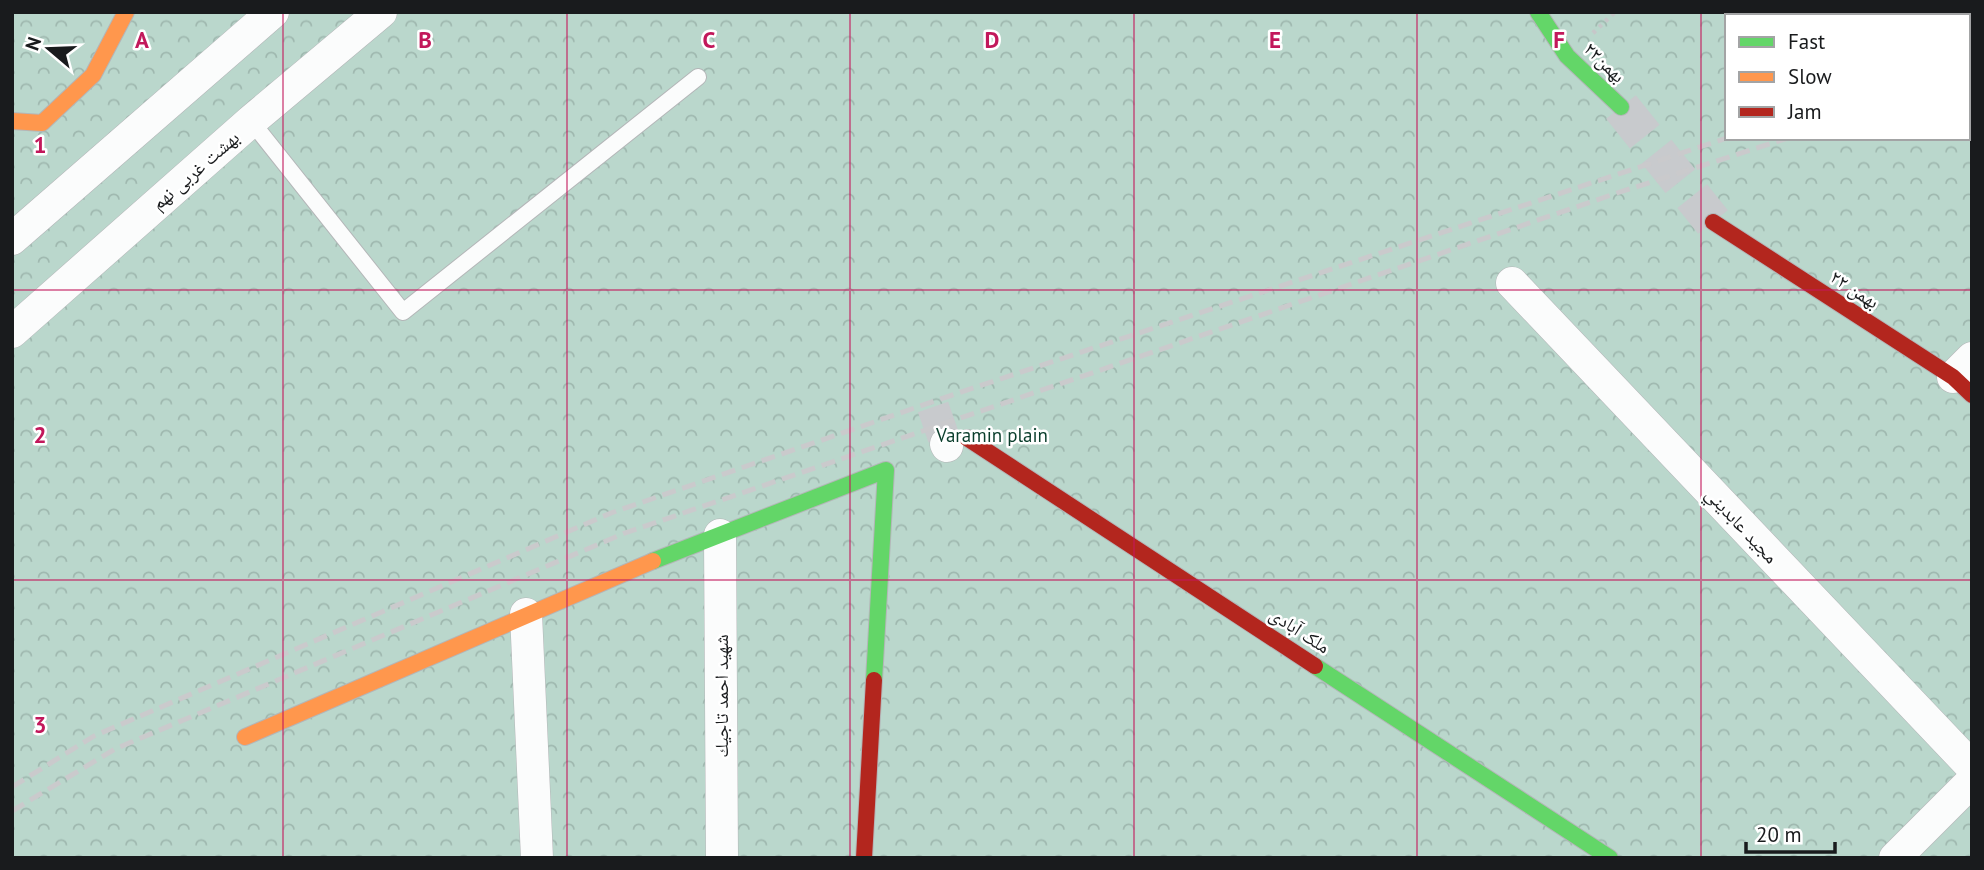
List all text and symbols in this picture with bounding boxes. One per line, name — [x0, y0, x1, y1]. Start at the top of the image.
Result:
north arrow — [14, 14, 84, 84]
legend — [1725, 14, 1970, 140]
text: A — [135, 25, 149, 54]
text: B — [418, 25, 432, 54]
text: C — [703, 25, 716, 54]
text: D — [985, 25, 999, 54]
text: E — [1269, 25, 1281, 54]
text: F — [1553, 25, 1565, 54]
text: Fast — [1788, 28, 1825, 55]
text: N — [20, 34, 46, 53]
street label: ۲۲بهمن — [1579, 37, 1631, 87]
text: Slow — [1788, 63, 1832, 90]
text: Jam — [1787, 98, 1822, 125]
street label: بهشت غربی نهم — [146, 125, 245, 215]
text: 1 — [33, 130, 47, 159]
street label: ۲۲ بهمن — [1826, 264, 1884, 314]
text: 2 — [33, 420, 47, 449]
park label: Varamin plain — [935, 423, 1048, 447]
street label: مجيد عابديني — [1698, 482, 1784, 571]
street label: ملک آبادی — [1265, 602, 1335, 658]
street label: شهيد احمد تاجيك — [709, 634, 733, 758]
text: 3 — [33, 710, 47, 739]
scale bar — [1746, 810, 1835, 854]
text: 20 m — [1756, 821, 1802, 848]

